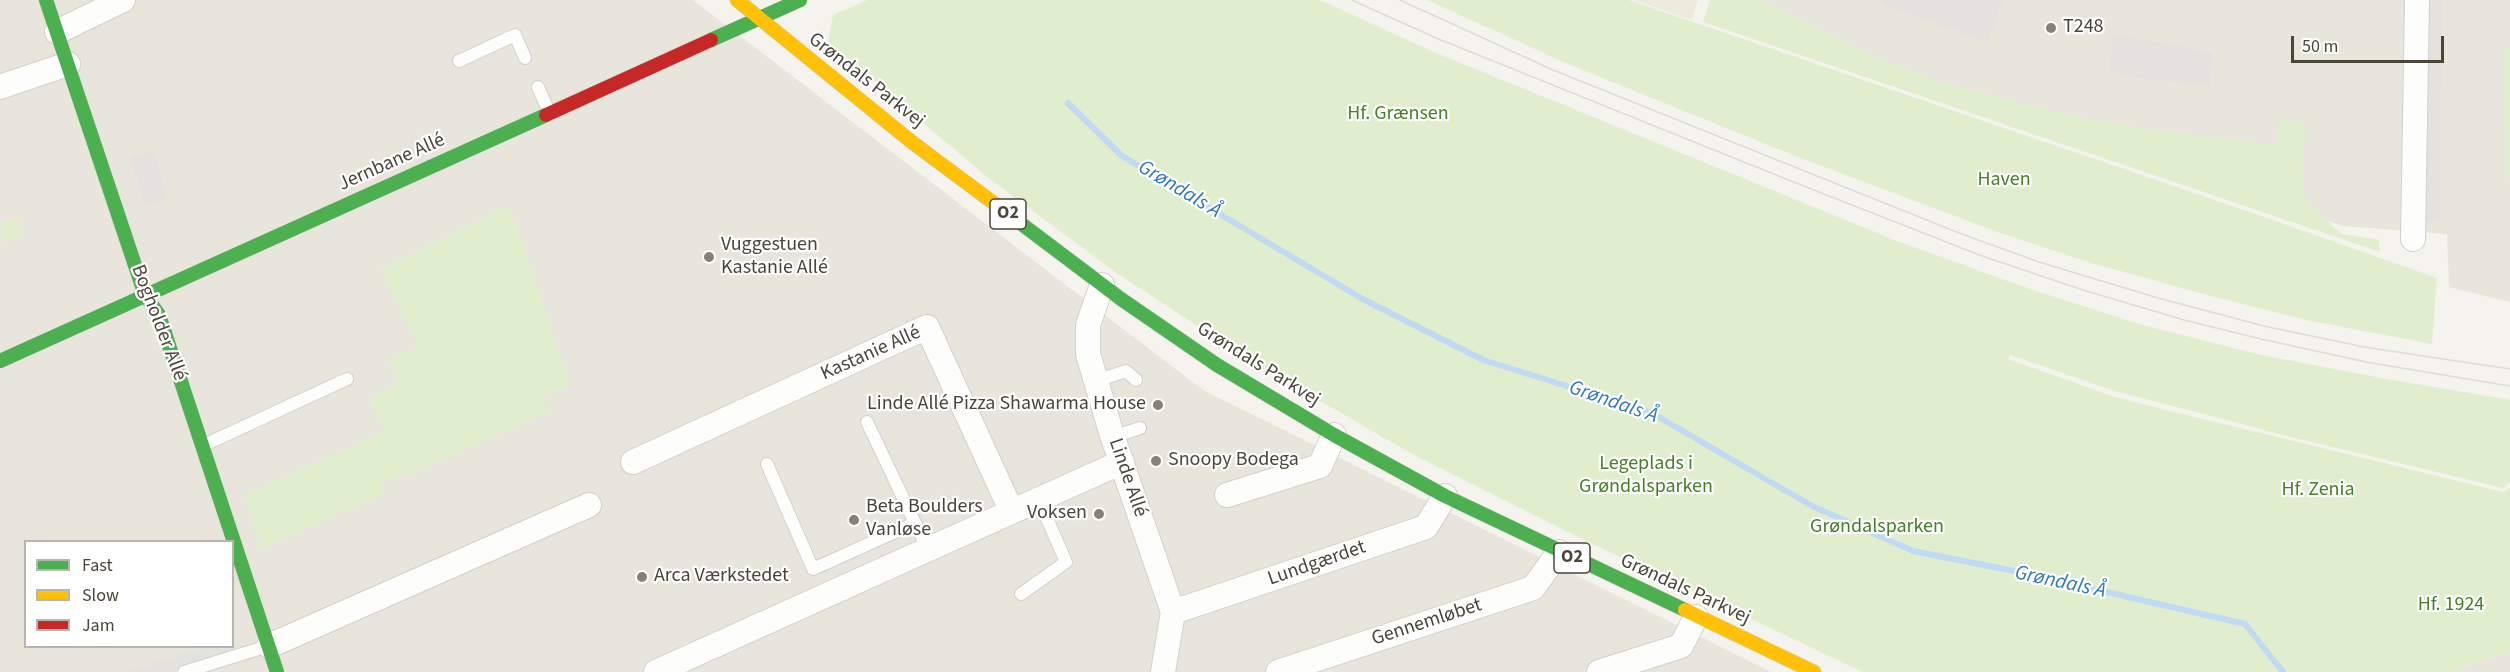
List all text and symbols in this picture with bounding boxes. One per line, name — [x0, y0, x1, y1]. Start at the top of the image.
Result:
place label: T248 — [2063, 16, 2104, 40]
marker: T248 — [2044, 21, 2058, 35]
scale bar — [2294, 24, 2447, 62]
street label: Grøndals Parkvej — [803, 28, 929, 134]
text: 50 m — [2302, 34, 2338, 59]
park label: Hf. Grænsen — [1347, 103, 1449, 127]
street label: Jernbane Allé — [335, 129, 449, 197]
water label: Grøndals Å — [1133, 155, 1225, 225]
park label: Haven — [1977, 169, 2031, 193]
road number: O2 — [990, 199, 1026, 229]
place label: Vuggestuen Kastanie Allé — [721, 234, 828, 281]
marker: Vuggestuen Kastanie Allé — [702, 250, 716, 264]
street label: Bogholder Allé — [125, 262, 191, 384]
street label: Grøndals Parkvej — [1192, 317, 1324, 413]
street label: Kastanie Allé — [817, 321, 925, 387]
water label: Grøndals Å — [1565, 376, 1661, 430]
place label: Linde Allé Pizza Shawarma House — [867, 393, 1146, 417]
marker: Linde Allé Pizza Shawarma House — [1151, 398, 1165, 412]
street label: Linde Allé — [1102, 436, 1152, 520]
place label: Snoopy Bodega — [1168, 449, 1299, 473]
park label: Legeplads i Grøndalsparken — [1579, 453, 1713, 500]
marker: Snoopy Bodega — [1149, 454, 1163, 468]
park label: Hf. Zenia — [2281, 479, 2355, 503]
place label: Beta Boulders Vanløse — [866, 496, 983, 543]
place label: Voksen — [1027, 502, 1087, 526]
marker: Voksen — [1092, 507, 1106, 521]
marker: Beta Boulders Vanløse — [847, 513, 861, 527]
park label: Grøndalsparken — [1810, 516, 1944, 540]
street label: Lundgærdet — [1265, 536, 1369, 592]
legend — [24, 540, 234, 648]
road number: O2 — [1554, 543, 1590, 573]
street label: Grøndals Parkvej — [1616, 549, 1754, 631]
text: Fast — [82, 553, 113, 578]
water label: Grøndals Å — [2012, 561, 2108, 605]
place label: Arca Værkstedet — [654, 565, 789, 589]
marker: Arca Værkstedet — [635, 570, 649, 584]
text: Slow — [82, 583, 119, 608]
street label: Gennemløbet — [1369, 594, 1485, 652]
park label: Hf. 1924 — [2418, 594, 2484, 618]
text: Jam — [82, 613, 115, 638]

